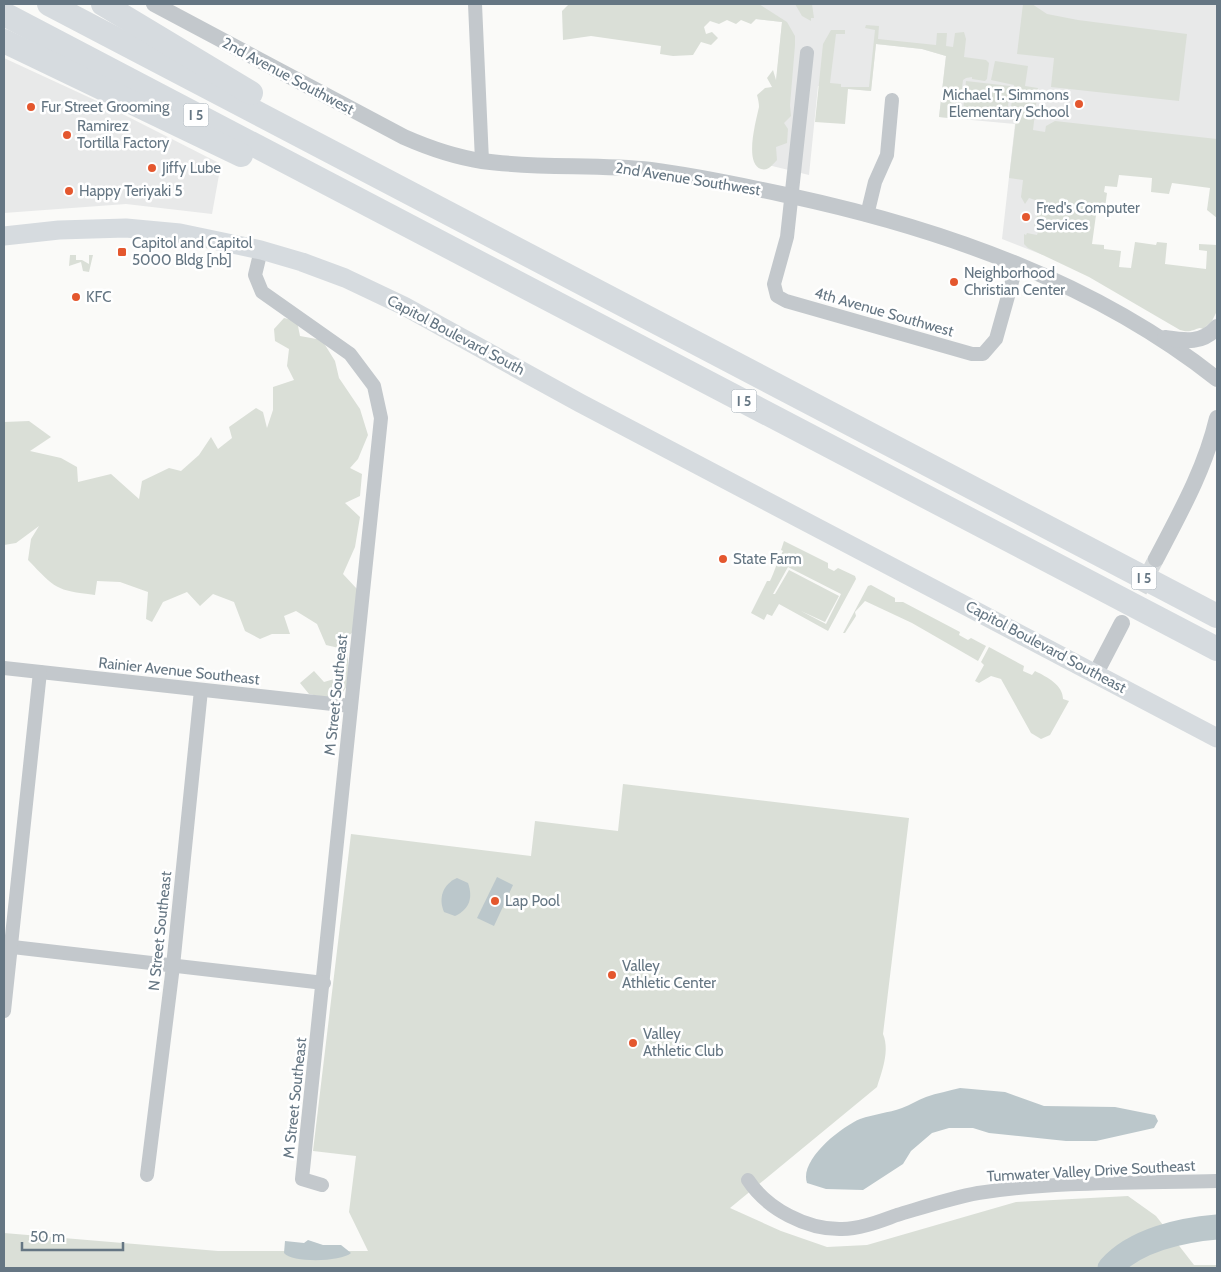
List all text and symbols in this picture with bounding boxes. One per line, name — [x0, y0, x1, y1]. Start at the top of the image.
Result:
street label: 2nd Avenue Southwest — [219, 34, 357, 118]
place label: Michael T. Simmons Elementary School — [942, 86, 1069, 121]
place label: Fur Street Grooming — [41, 98, 170, 116]
marker: Michael T. Simmons Elementary School — [1073, 98, 1085, 110]
marker: Fur Street Grooming — [25, 101, 37, 113]
road number: I 5 — [184, 104, 208, 126]
place label: Ramirez Tortilla Factory — [77, 117, 170, 152]
marker: Ramirez Tortilla Factory — [61, 129, 73, 141]
place label: Jiffy Lube — [161, 159, 221, 177]
street label: 2nd Avenue Southwest — [614, 159, 762, 199]
marker: Jiffy Lube — [146, 162, 158, 174]
place label: Happy Teriyaki 5 — [79, 182, 183, 200]
marker: Happy Teriyaki 5 — [63, 185, 75, 197]
place label: Fred's Computer Services — [1036, 199, 1140, 234]
marker: Fred's Computer Services — [1020, 211, 1032, 223]
place label: Capitol and Capitol 5000 Bldg [nb] — [132, 234, 253, 269]
marker: Capitol and Capitol 5000 Bldg [nb] — [116, 246, 128, 258]
place label: Neighborhood Christian Center — [964, 264, 1065, 299]
marker: Neighborhood Christian Center — [948, 276, 960, 288]
street label: 4th Avenue Southwest — [812, 284, 956, 340]
place label: KFC — [86, 288, 111, 306]
marker: KFC — [70, 291, 82, 303]
street label: Capitol Boulevard South — [384, 291, 528, 379]
road number: I 5 — [732, 390, 756, 412]
place label: State Farm — [733, 550, 802, 568]
marker: State Farm — [717, 553, 729, 565]
road number: I 5 — [1132, 566, 1156, 590]
street label: Capitol Boulevard Southeast — [963, 597, 1129, 697]
street label: M Street Southeast — [321, 634, 351, 756]
street label: Rainier Avenue Southeast — [98, 654, 260, 688]
street label: N Street Southeast — [145, 870, 175, 992]
place label: Lap Pool — [505, 892, 560, 910]
marker: Lap Pool — [489, 895, 501, 907]
place label: Valley Athletic Center — [622, 957, 716, 992]
marker: Valley Athletic Center — [606, 969, 618, 981]
place label: Valley Athletic Club — [643, 1025, 724, 1060]
street label: M Street Southeast — [280, 1037, 310, 1159]
marker: Valley Athletic Club — [627, 1037, 639, 1049]
street label: Tumwater Valley Drive Southeast — [986, 1157, 1196, 1185]
scale bar — [22, 1220, 124, 1252]
text: 50 m — [30, 1228, 65, 1246]

